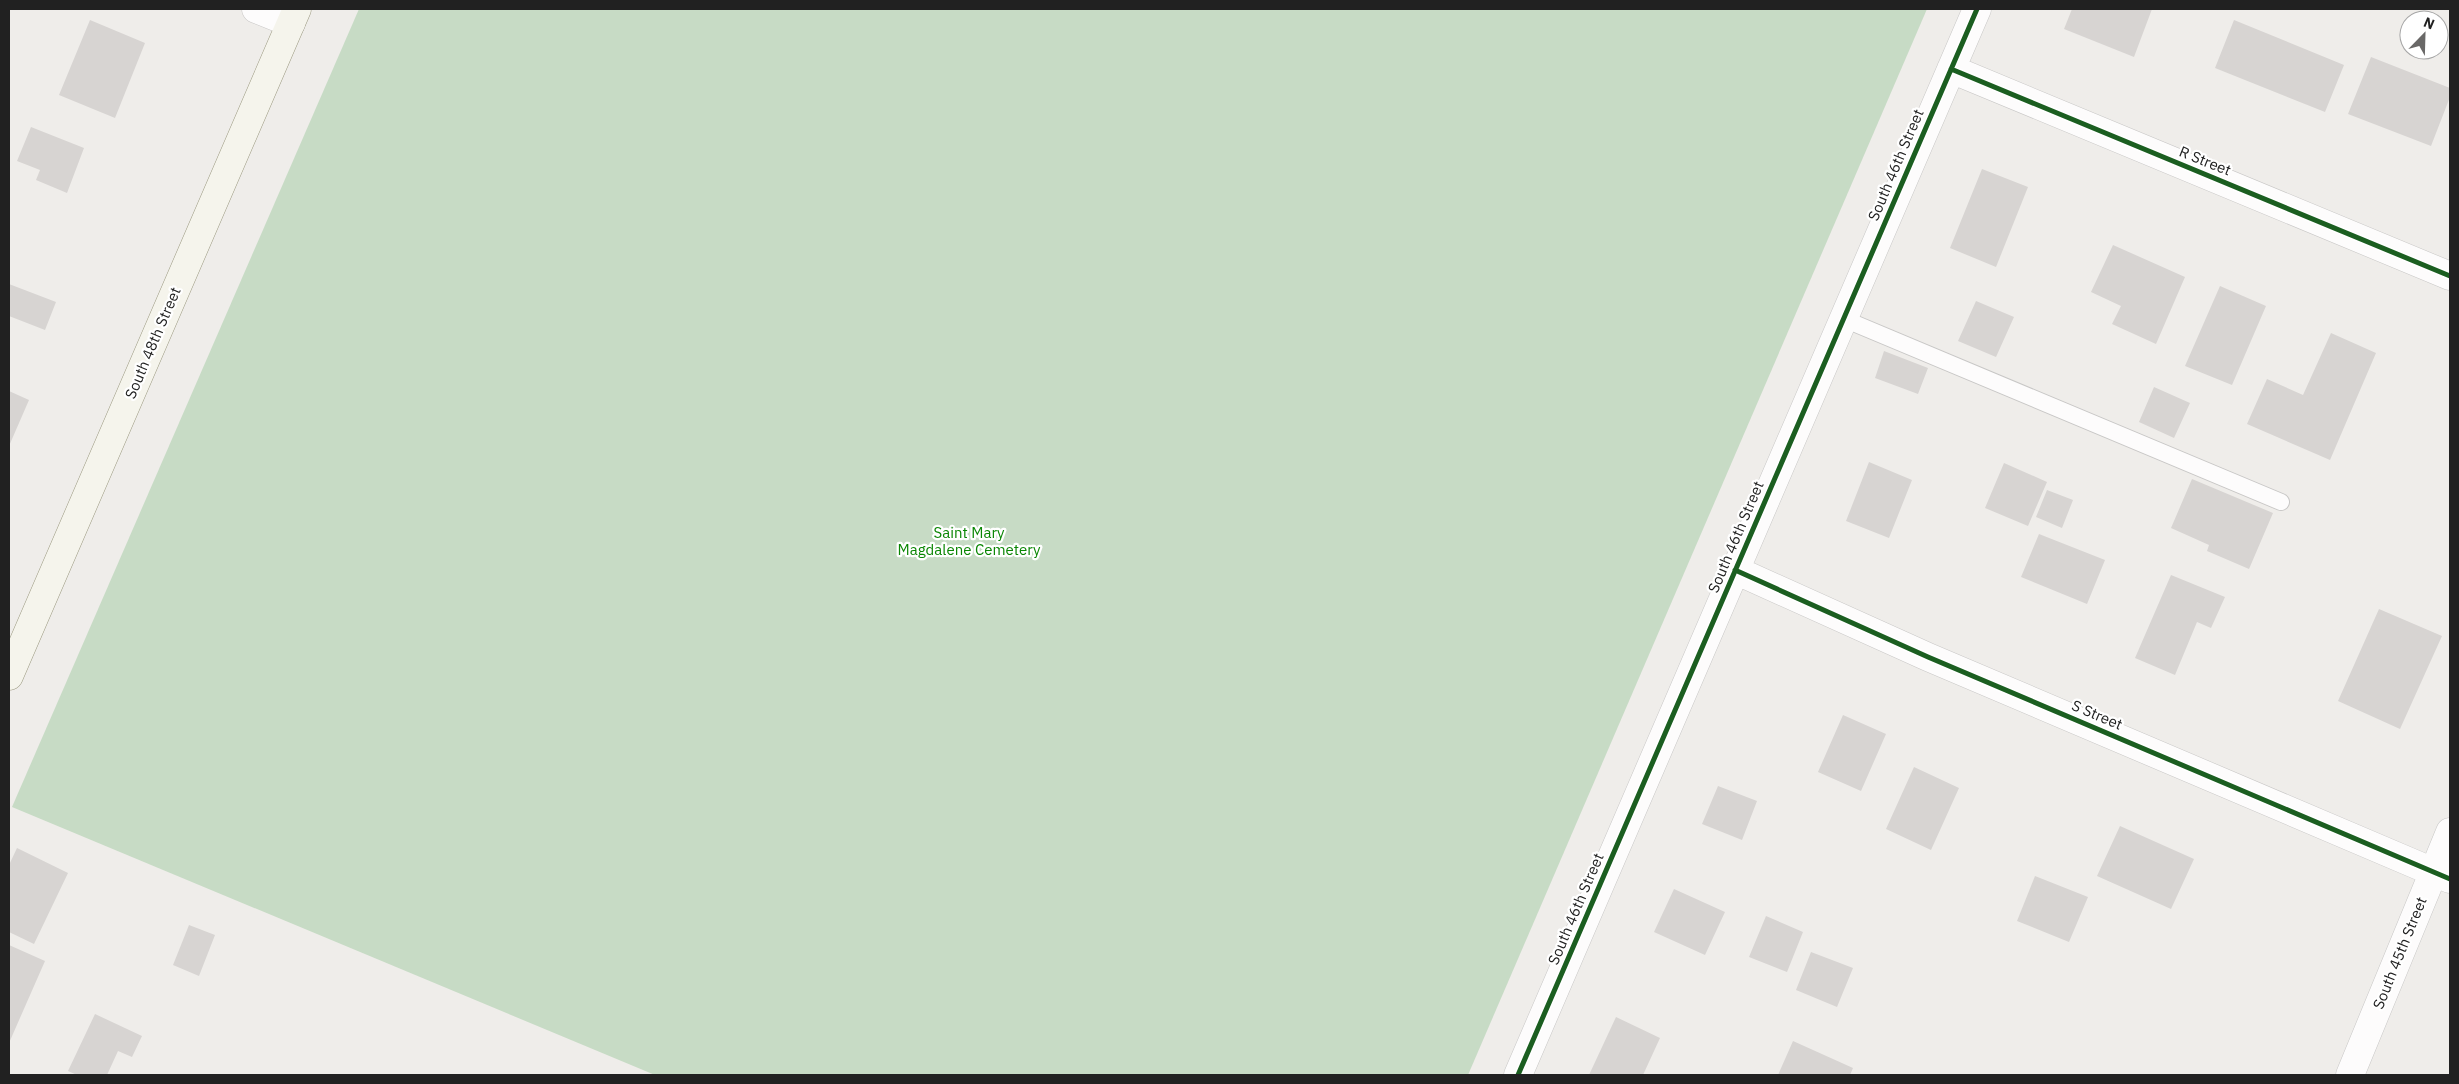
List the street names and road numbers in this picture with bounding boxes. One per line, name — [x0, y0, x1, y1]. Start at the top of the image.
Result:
street label: South 46th Street — [1863, 106, 1928, 223]
street label: R Street — [2176, 142, 2234, 180]
street label: South 48th Street — [120, 284, 185, 401]
street label: South 46th Street — [1703, 478, 1768, 595]
street label: S Street — [2069, 695, 2125, 734]
street label: South 46th Street — [1543, 850, 1608, 967]
street label: South 45th Street — [2368, 894, 2431, 1012]

